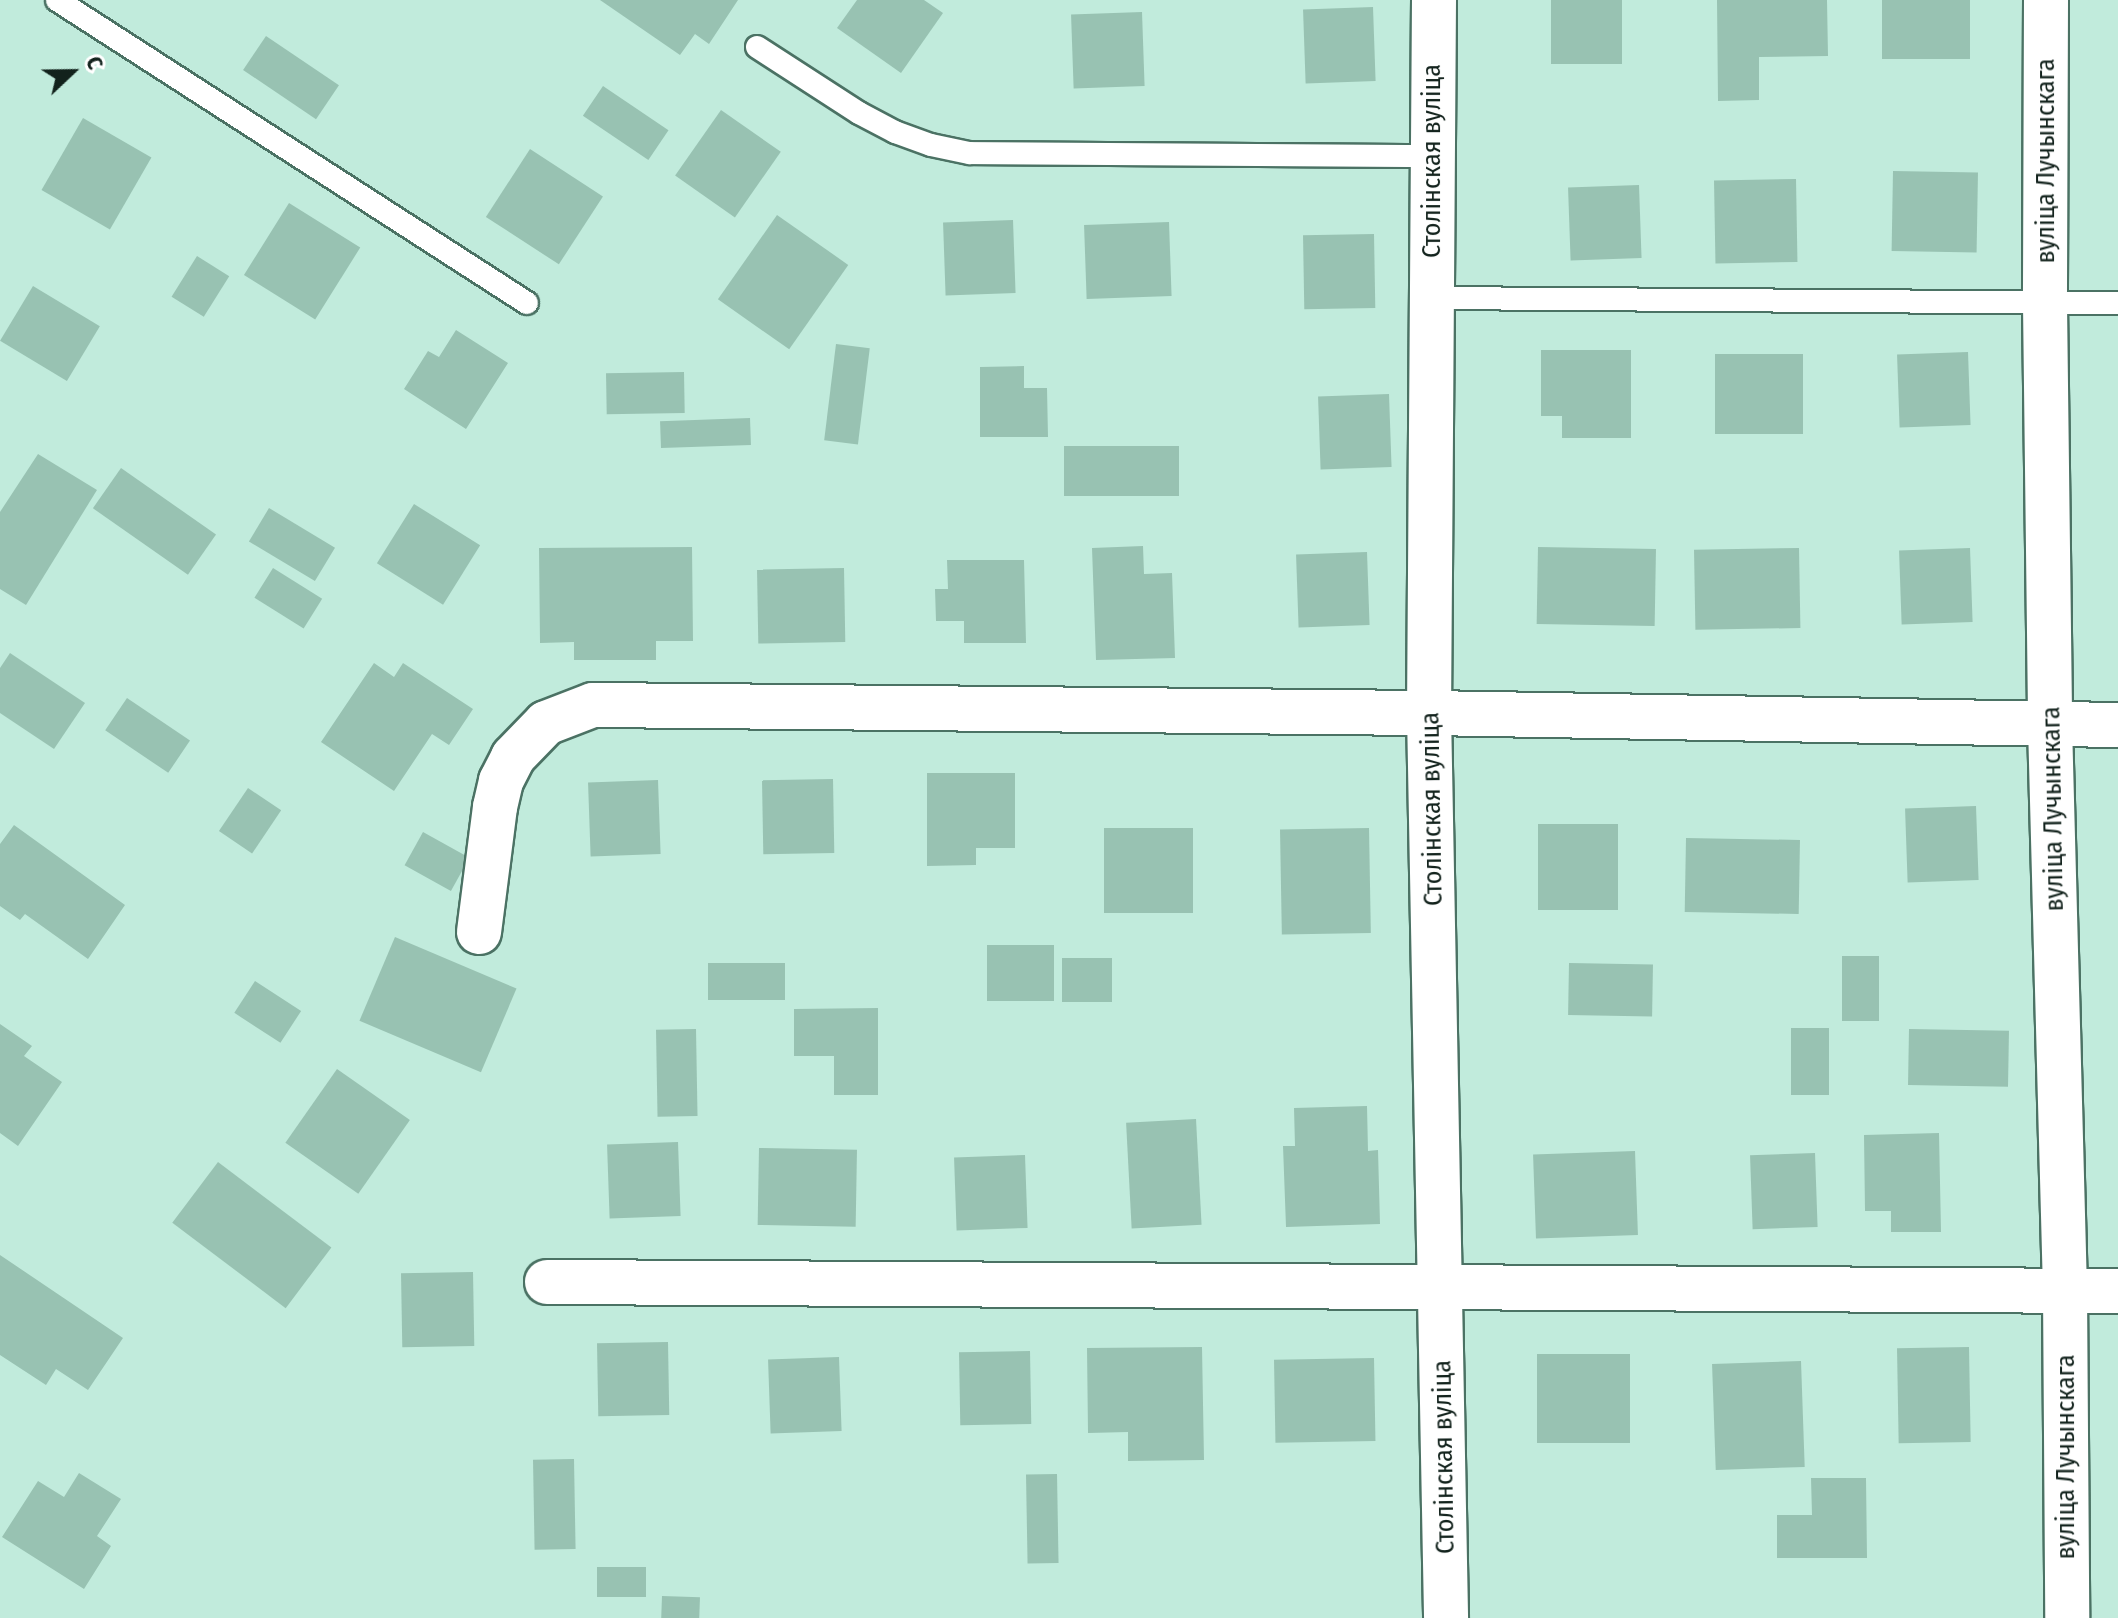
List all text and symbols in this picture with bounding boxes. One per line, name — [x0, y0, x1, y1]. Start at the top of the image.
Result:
north arrow — [32, 32, 112, 112]
text: С — [80, 52, 109, 73]
street label: вуліца Лучынскага — [2030, 59, 2062, 263]
street label: Столінская вуліца — [1416, 64, 1448, 258]
street label: вуліца Лучынскага — [2036, 706, 2070, 912]
street label: Столінская вуліца — [1415, 712, 1449, 906]
street label: вуліца Лучынскага — [2050, 1355, 2082, 1559]
street label: Столінская вуліца — [1427, 1360, 1461, 1554]

